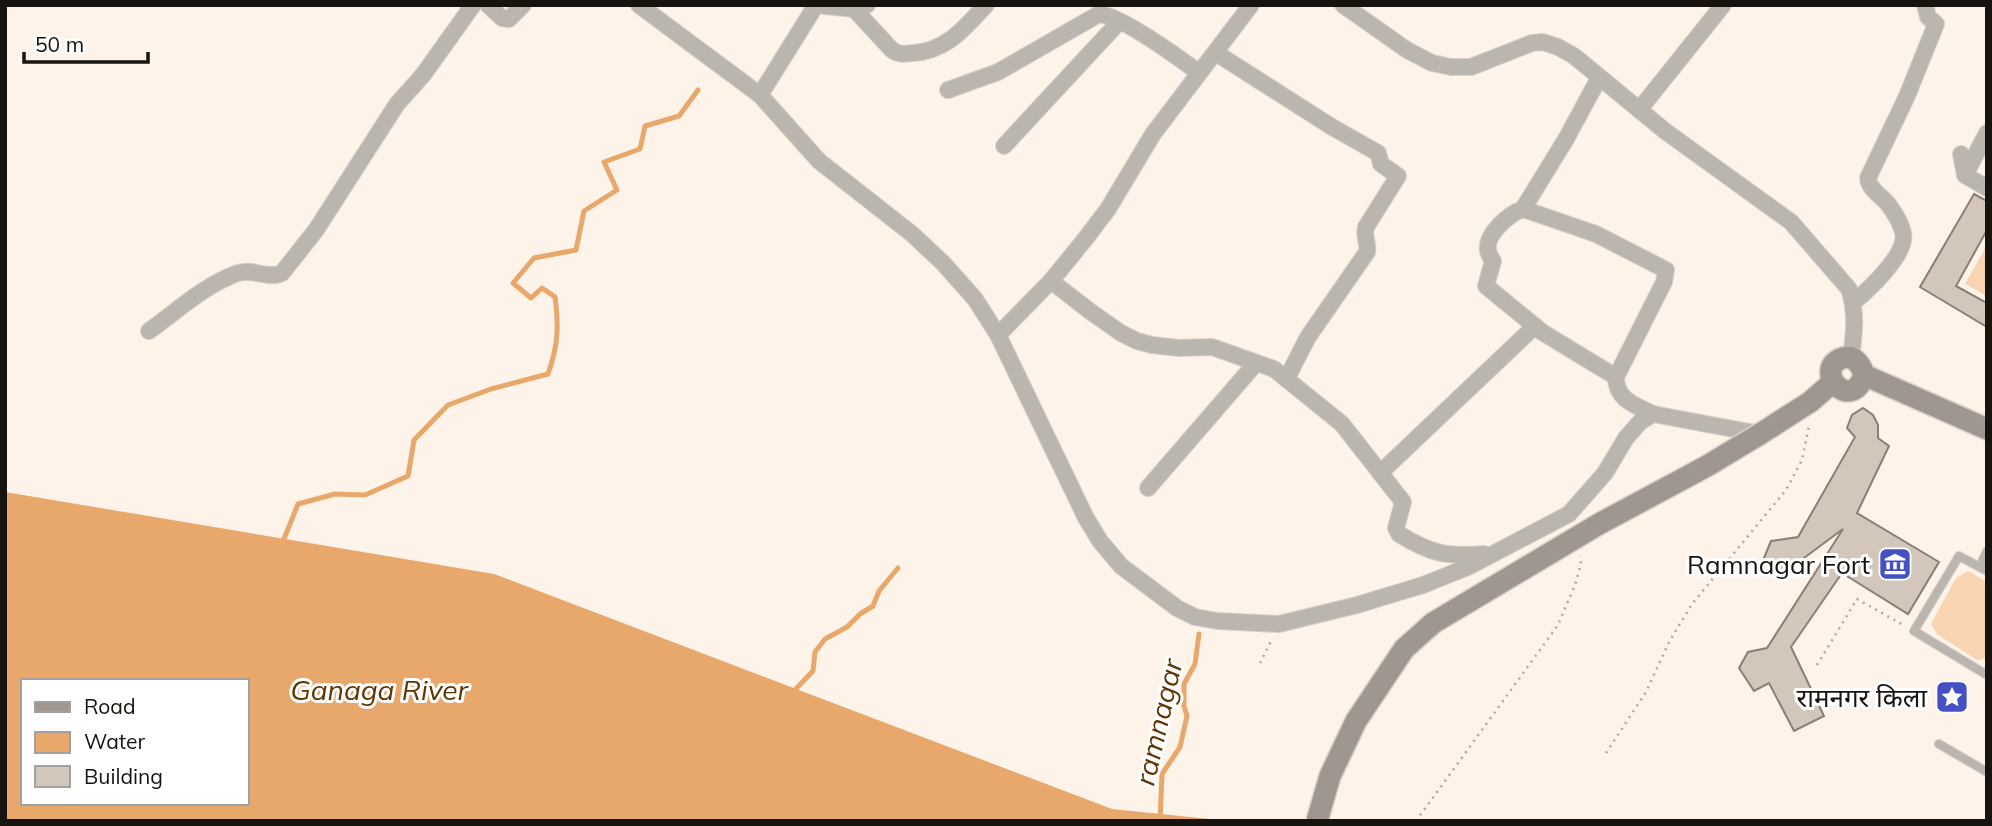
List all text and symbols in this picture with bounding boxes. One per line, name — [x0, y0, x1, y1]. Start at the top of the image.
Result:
scale bar — [24, 21, 149, 65]
text: 50 m — [35, 31, 84, 57]
museum icon: Ramnagar Fort — [1876, 545, 1914, 583]
place label: Ramnagar Fort — [1687, 548, 1870, 581]
water label: ramnagar — [1126, 654, 1190, 789]
water label: Ganaga River — [290, 672, 470, 707]
place icon: रामनगर किला — [1933, 678, 1971, 716]
legend — [21, 679, 248, 805]
place label: रामनगर किला — [1797, 681, 1928, 714]
text: Road — [84, 693, 135, 719]
text: Water — [84, 728, 145, 754]
text: Building — [84, 763, 163, 789]

